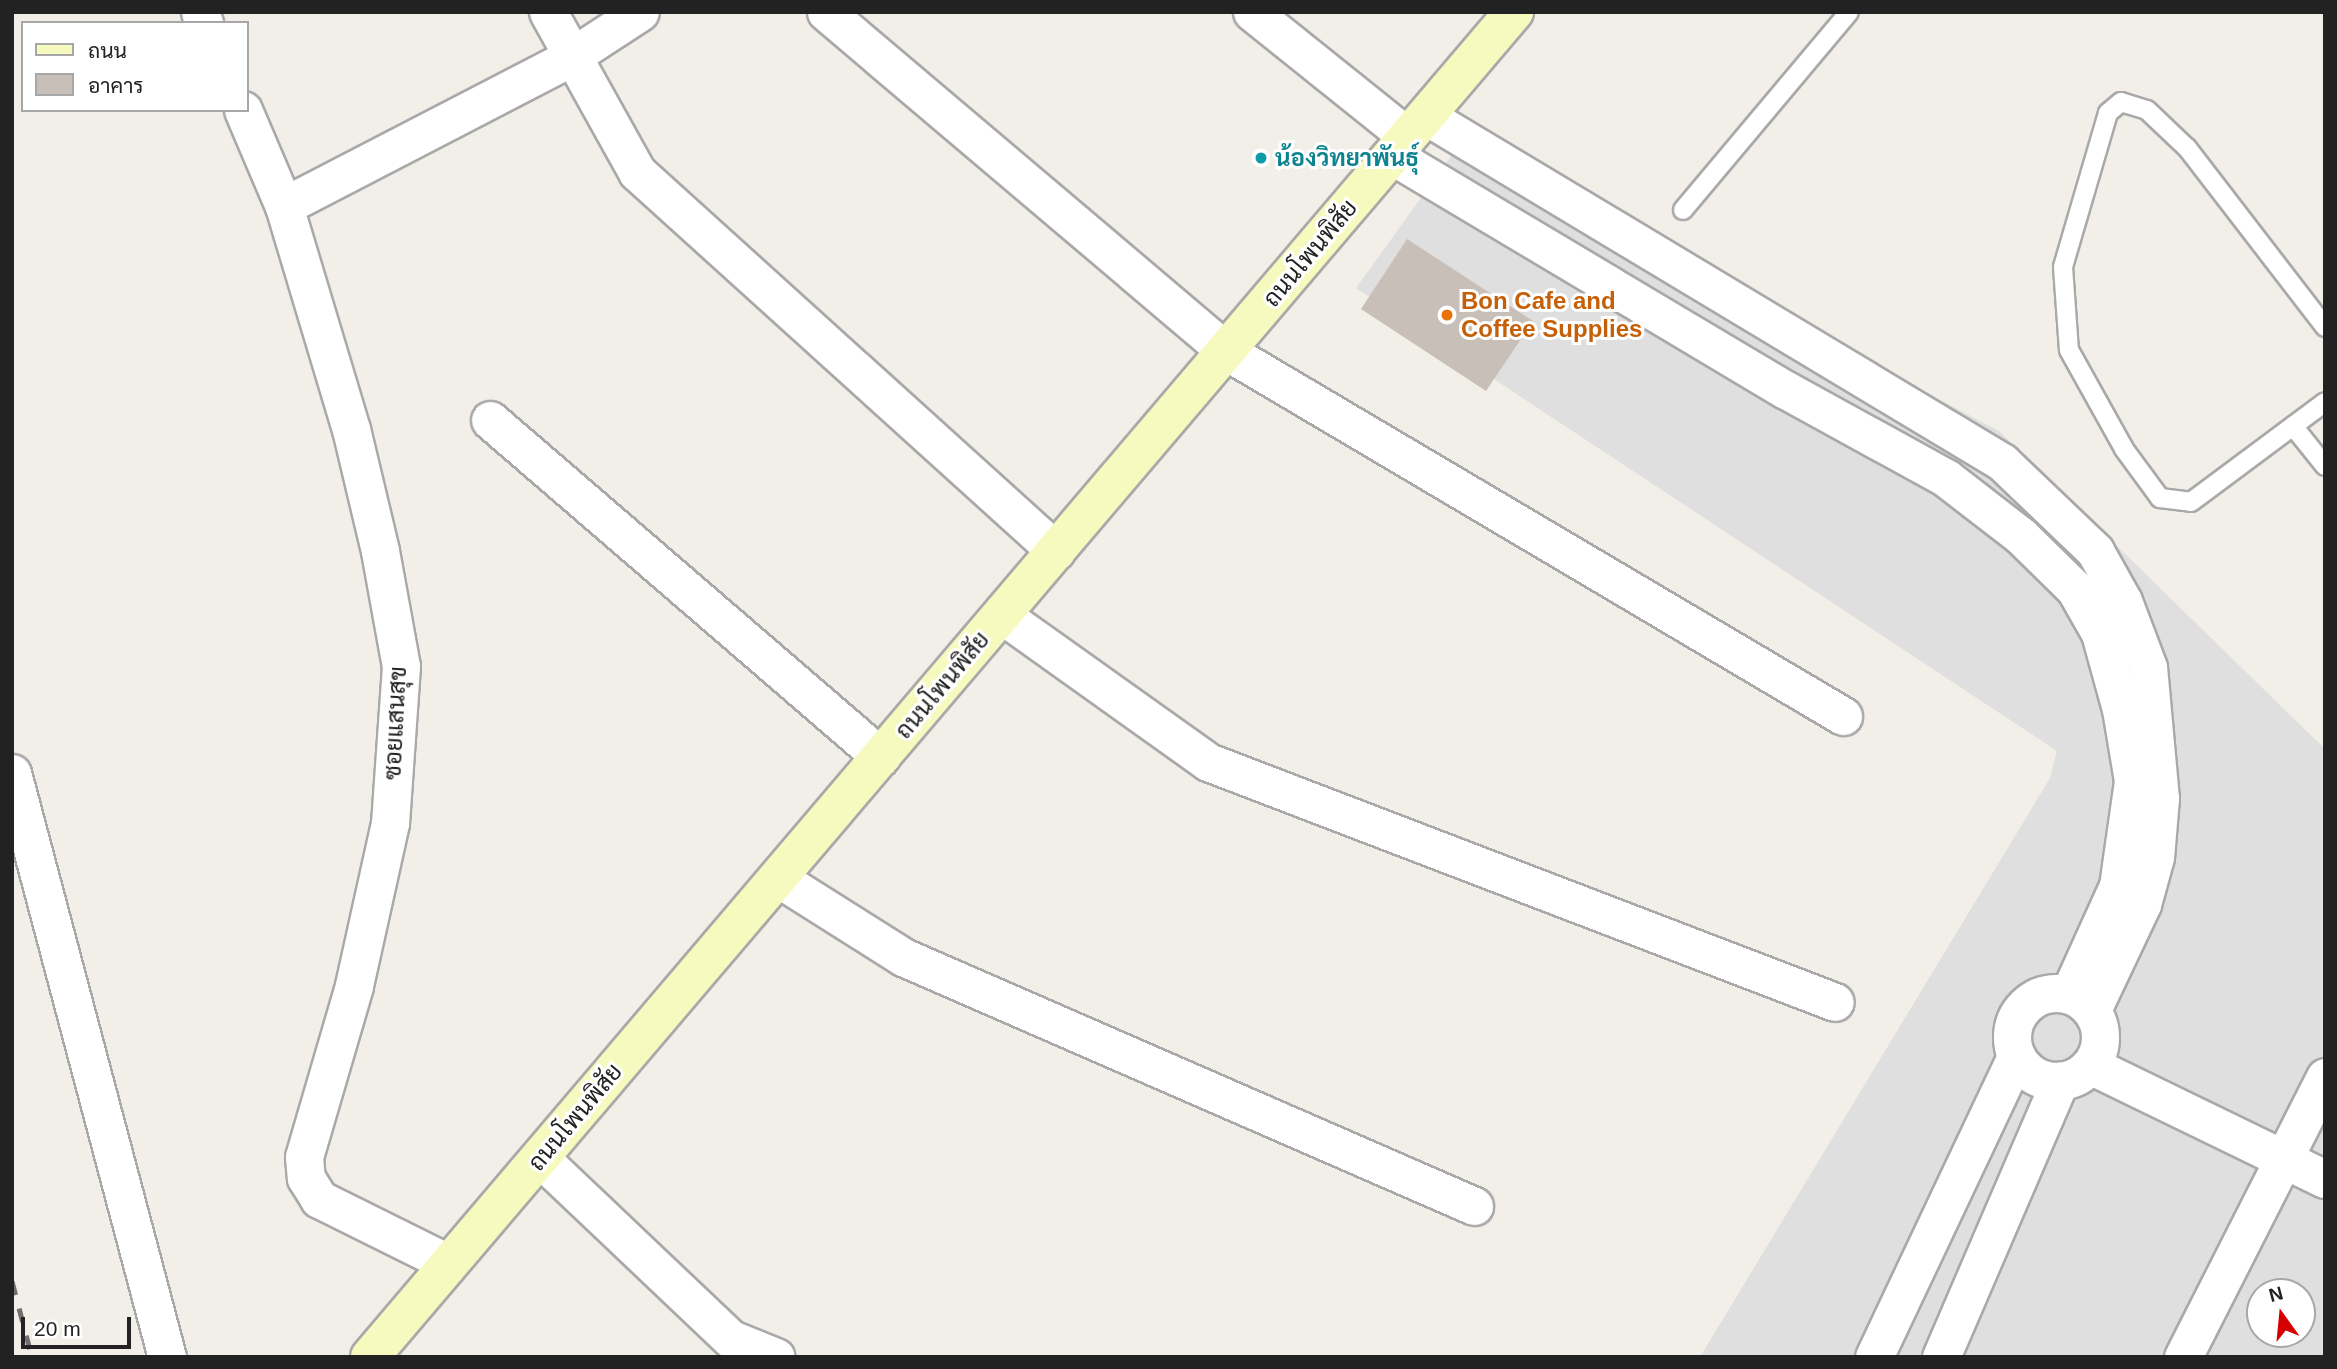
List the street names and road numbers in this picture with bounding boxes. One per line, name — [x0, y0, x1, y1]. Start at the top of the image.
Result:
street label: ถนนโพนพิสัย — [1257, 194, 1363, 312]
street label: ถนนโพนพิสัย — [889, 626, 995, 744]
street label: ซอยแสนสุข — [378, 665, 412, 781]
street label: ถนนโพนพิสัย — [522, 1058, 628, 1176]

